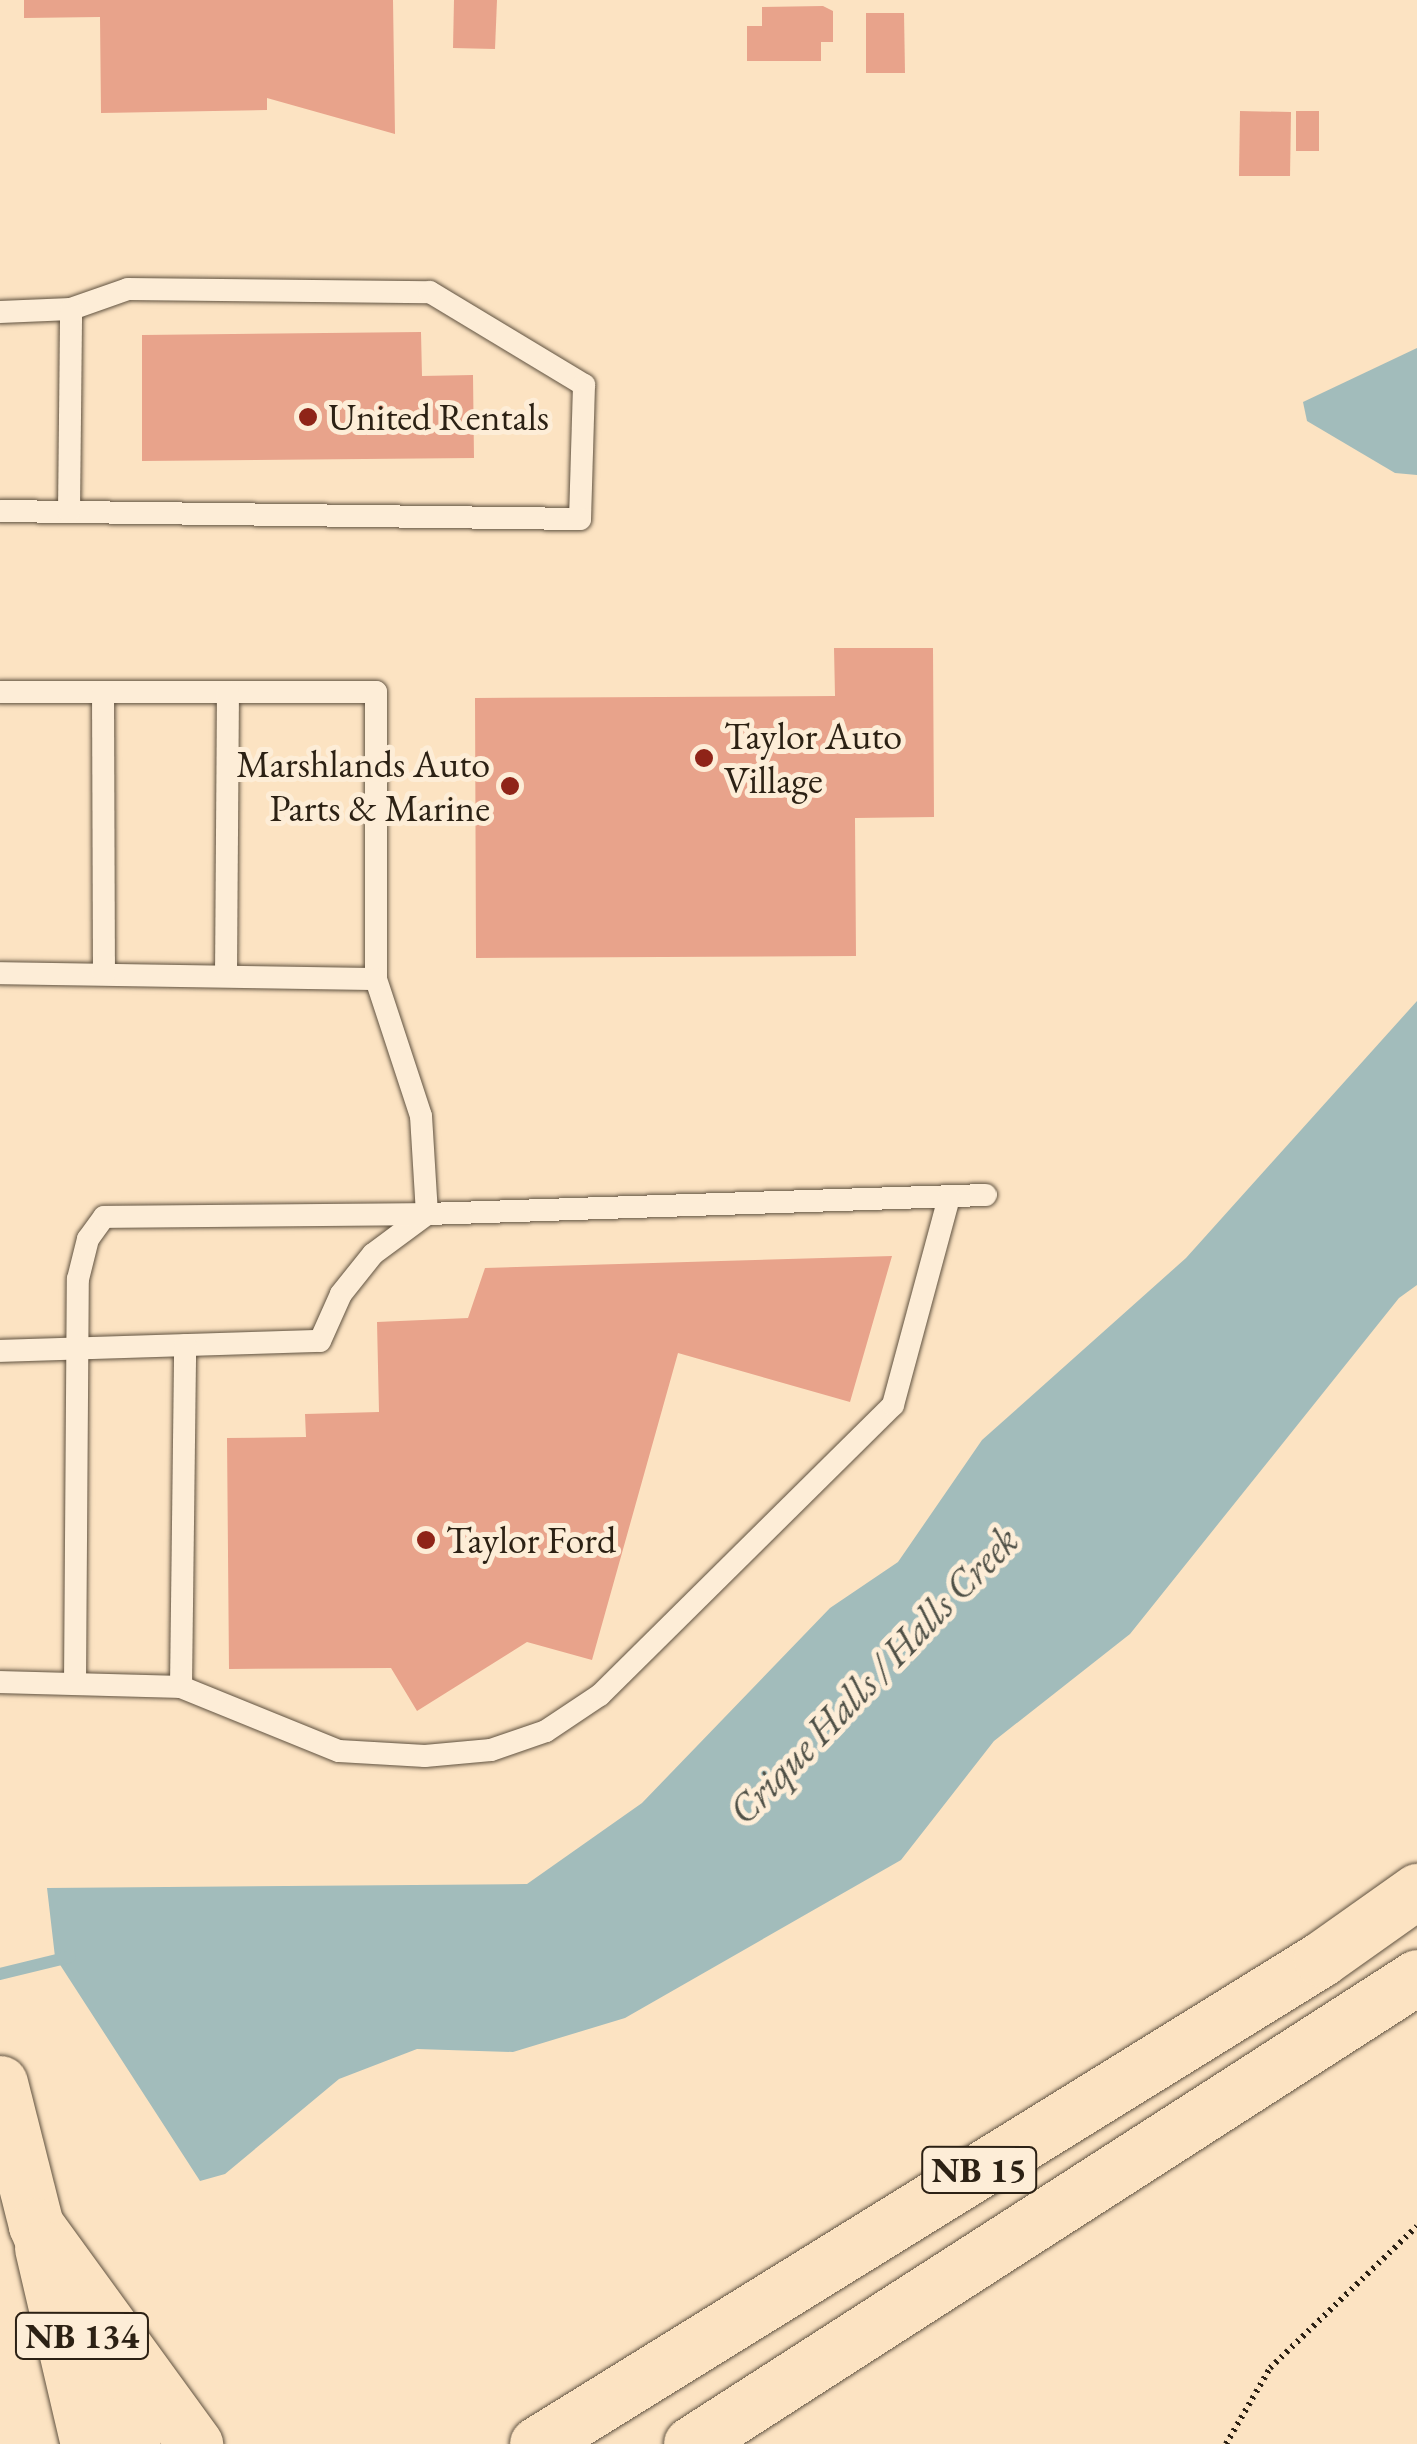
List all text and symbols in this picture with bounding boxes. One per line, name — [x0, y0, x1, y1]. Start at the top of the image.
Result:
place label: United Rentals — [328, 394, 549, 440]
marker: United Rentals — [297, 406, 319, 428]
place label: Taylor Auto Village — [724, 713, 902, 802]
place label: Marshlands Auto Parts & Marine — [236, 741, 490, 831]
marker: Taylor Auto Village — [693, 747, 715, 769]
marker: Marshlands Auto Parts & Marine — [499, 775, 521, 797]
water label: Crique Halls / Halls Creek — [718, 1516, 1028, 1834]
place label: Taylor Ford — [446, 1517, 616, 1563]
marker: Taylor Ford — [415, 1529, 437, 1551]
road number: NB 15 — [919, 2140, 1039, 2200]
road number: NB 134 — [14, 2306, 150, 2366]

